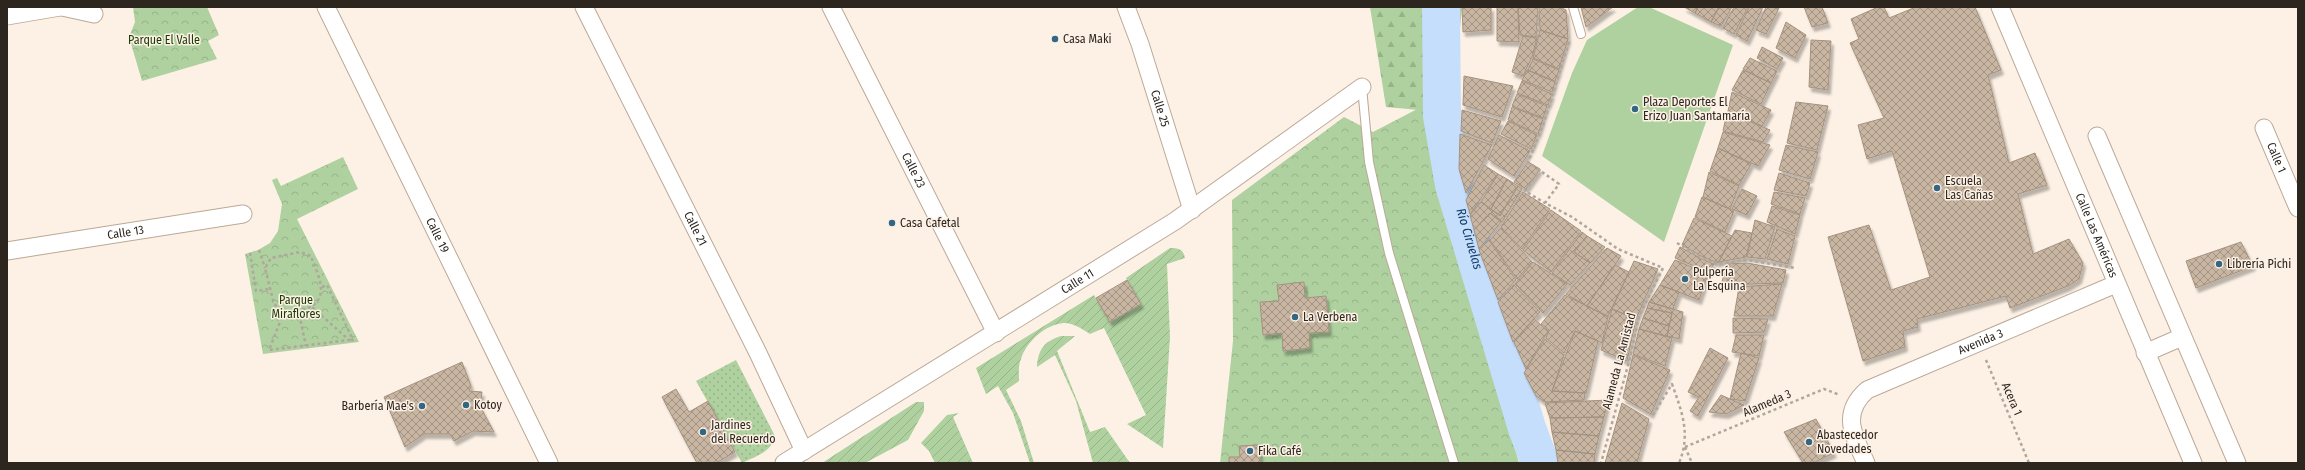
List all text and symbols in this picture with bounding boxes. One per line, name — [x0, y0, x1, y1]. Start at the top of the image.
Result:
place label: Casa Maki — [1063, 32, 1112, 46]
park label: Parque El Valle — [128, 33, 200, 47]
marker: Casa Maki — [1050, 34, 1060, 44]
street label: Calle 25 — [1148, 88, 1173, 129]
place label: Plaza Deportes El Erizo Juan Santamaría — [1643, 95, 1750, 123]
marker: Plaza Deportes El Erizo Juan Santamaría — [1630, 104, 1640, 114]
street label: Calle 1 — [2264, 140, 2289, 175]
street label: Calle 23 — [899, 150, 928, 190]
place label: Escuela Las Cañas — [1945, 174, 1993, 202]
marker: Escuela Las Cañas — [1932, 183, 1942, 193]
street label: Calle Las Américas — [2073, 191, 2121, 280]
water label: Río Ciruelas — [1453, 206, 1486, 272]
street label: Calle 21 — [681, 209, 710, 248]
street label: Calle 19 — [423, 215, 452, 255]
place label: Casa Cafetal — [900, 216, 960, 230]
marker: Casa Cafetal — [887, 218, 897, 228]
street label: Calle 13 — [106, 223, 145, 242]
place label: Librería Pichi — [2227, 257, 2291, 271]
marker: Librería Pichi — [2214, 259, 2224, 269]
place label: Pulpería La Esquina — [1693, 265, 1746, 293]
street label: Calle 11 — [1058, 266, 1096, 297]
marker: Pulpería La Esquina — [1680, 274, 1690, 284]
park label: Parque Miraflores — [272, 293, 320, 321]
place label: La Verbena — [1303, 310, 1357, 324]
street label: Alameda La Amistad — [1599, 311, 1639, 411]
marker: La Verbena — [1290, 312, 1300, 322]
street label: Avenida 3 — [1956, 326, 2005, 357]
street label: Acera 1 — [1999, 380, 2025, 418]
street label: Alameda 3 — [1741, 387, 1793, 419]
place label: Kotoy — [474, 398, 503, 412]
place label: Barbería Mae's — [341, 399, 414, 413]
marker: Kotoy — [461, 400, 471, 410]
marker: Barbería Mae's — [417, 401, 427, 411]
place label: Jardines del Recuerdo — [711, 418, 775, 446]
marker: Jardines del Recuerdo — [698, 427, 708, 437]
place label: Abastecedor Novedades — [1817, 428, 1879, 456]
marker: Abastecedor Novedades — [1804, 437, 1814, 447]
place label: Fika Café — [1258, 444, 1301, 458]
marker: Fika Café — [1245, 446, 1255, 456]

